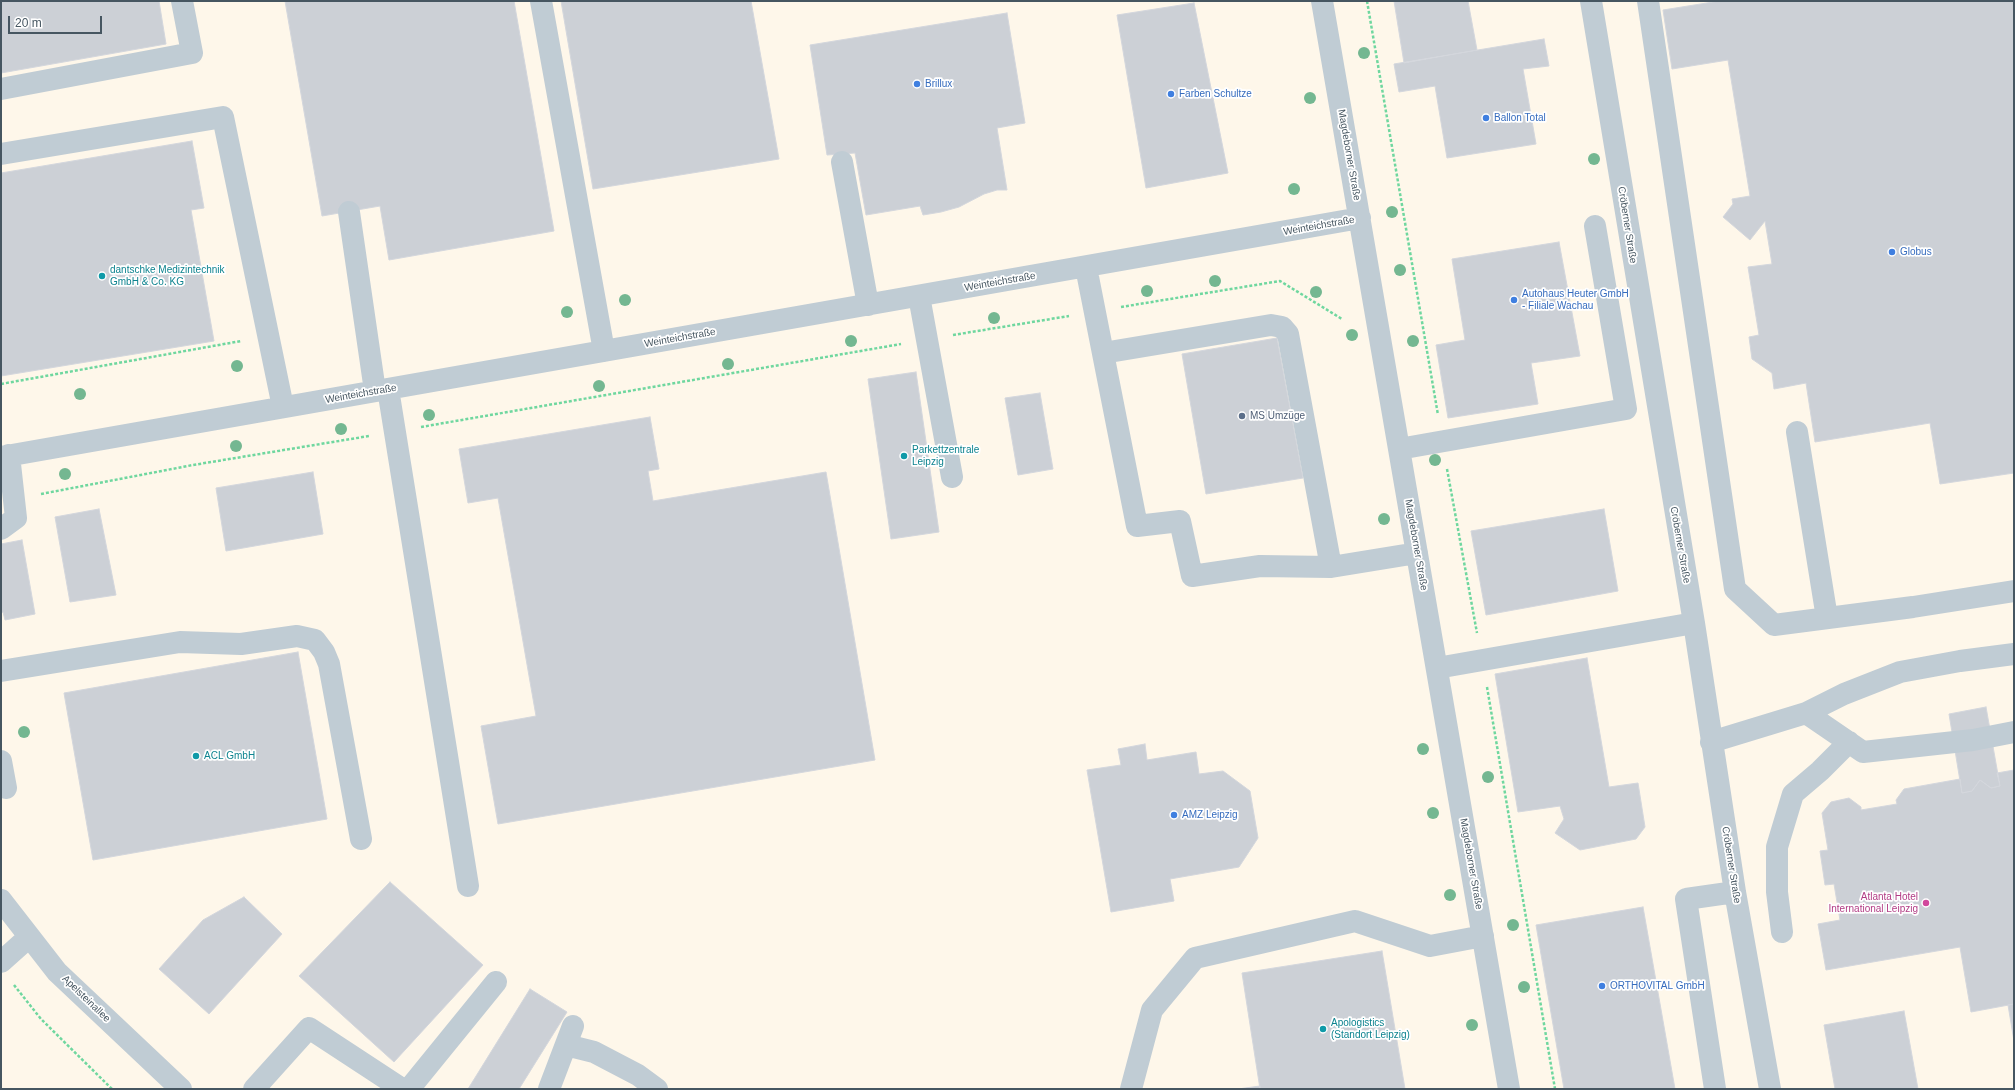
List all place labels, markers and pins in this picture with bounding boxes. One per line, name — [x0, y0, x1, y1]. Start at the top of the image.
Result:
place label: Brillux — [925, 78, 952, 90]
marker: Brillux — [912, 79, 922, 89]
place label: Farben Schultze — [1179, 88, 1252, 100]
marker: Farben Schultze — [1166, 89, 1176, 99]
place label: Ballon Total — [1494, 112, 1546, 124]
marker: Ballon Total — [1481, 113, 1491, 123]
place label: Globus — [1900, 246, 1932, 258]
marker: Globus — [1887, 247, 1897, 257]
place label: dantschke Medizintechnik GmbH & Co. KG — [110, 264, 225, 288]
marker: dantschke Medizintechnik GmbH & Co. KG — [97, 271, 107, 281]
place label: Autohaus Heuter GmbH - Filiale Wachau — [1522, 288, 1629, 312]
marker: Autohaus Heuter GmbH - Filiale Wachau — [1509, 295, 1519, 305]
place label: MS Umzüge — [1250, 410, 1305, 422]
marker: MS Umzüge — [1237, 411, 1247, 421]
place label: Parkettzentrale Leipzig — [912, 444, 979, 468]
marker: Parkettzentrale Leipzig — [899, 451, 909, 461]
place label: ACL GmbH — [204, 750, 255, 762]
marker: ACL GmbH — [191, 751, 201, 761]
place label: AMZ Leipzig — [1182, 809, 1238, 821]
marker: AMZ Leipzig — [1169, 810, 1179, 820]
place label: Atlanta Hotel International Leipzig — [1828, 891, 1918, 914]
marker: Atlanta Hotel International Leipzig — [1921, 898, 1931, 908]
place label: ORTHOVITAL GmbH — [1610, 980, 1705, 992]
marker: ORTHOVITAL GmbH — [1597, 981, 1607, 991]
place label: Apologistics (Standort Leipzig) — [1331, 1017, 1410, 1040]
marker: Apologistics (Standort Leipzig) — [1318, 1024, 1328, 1034]

